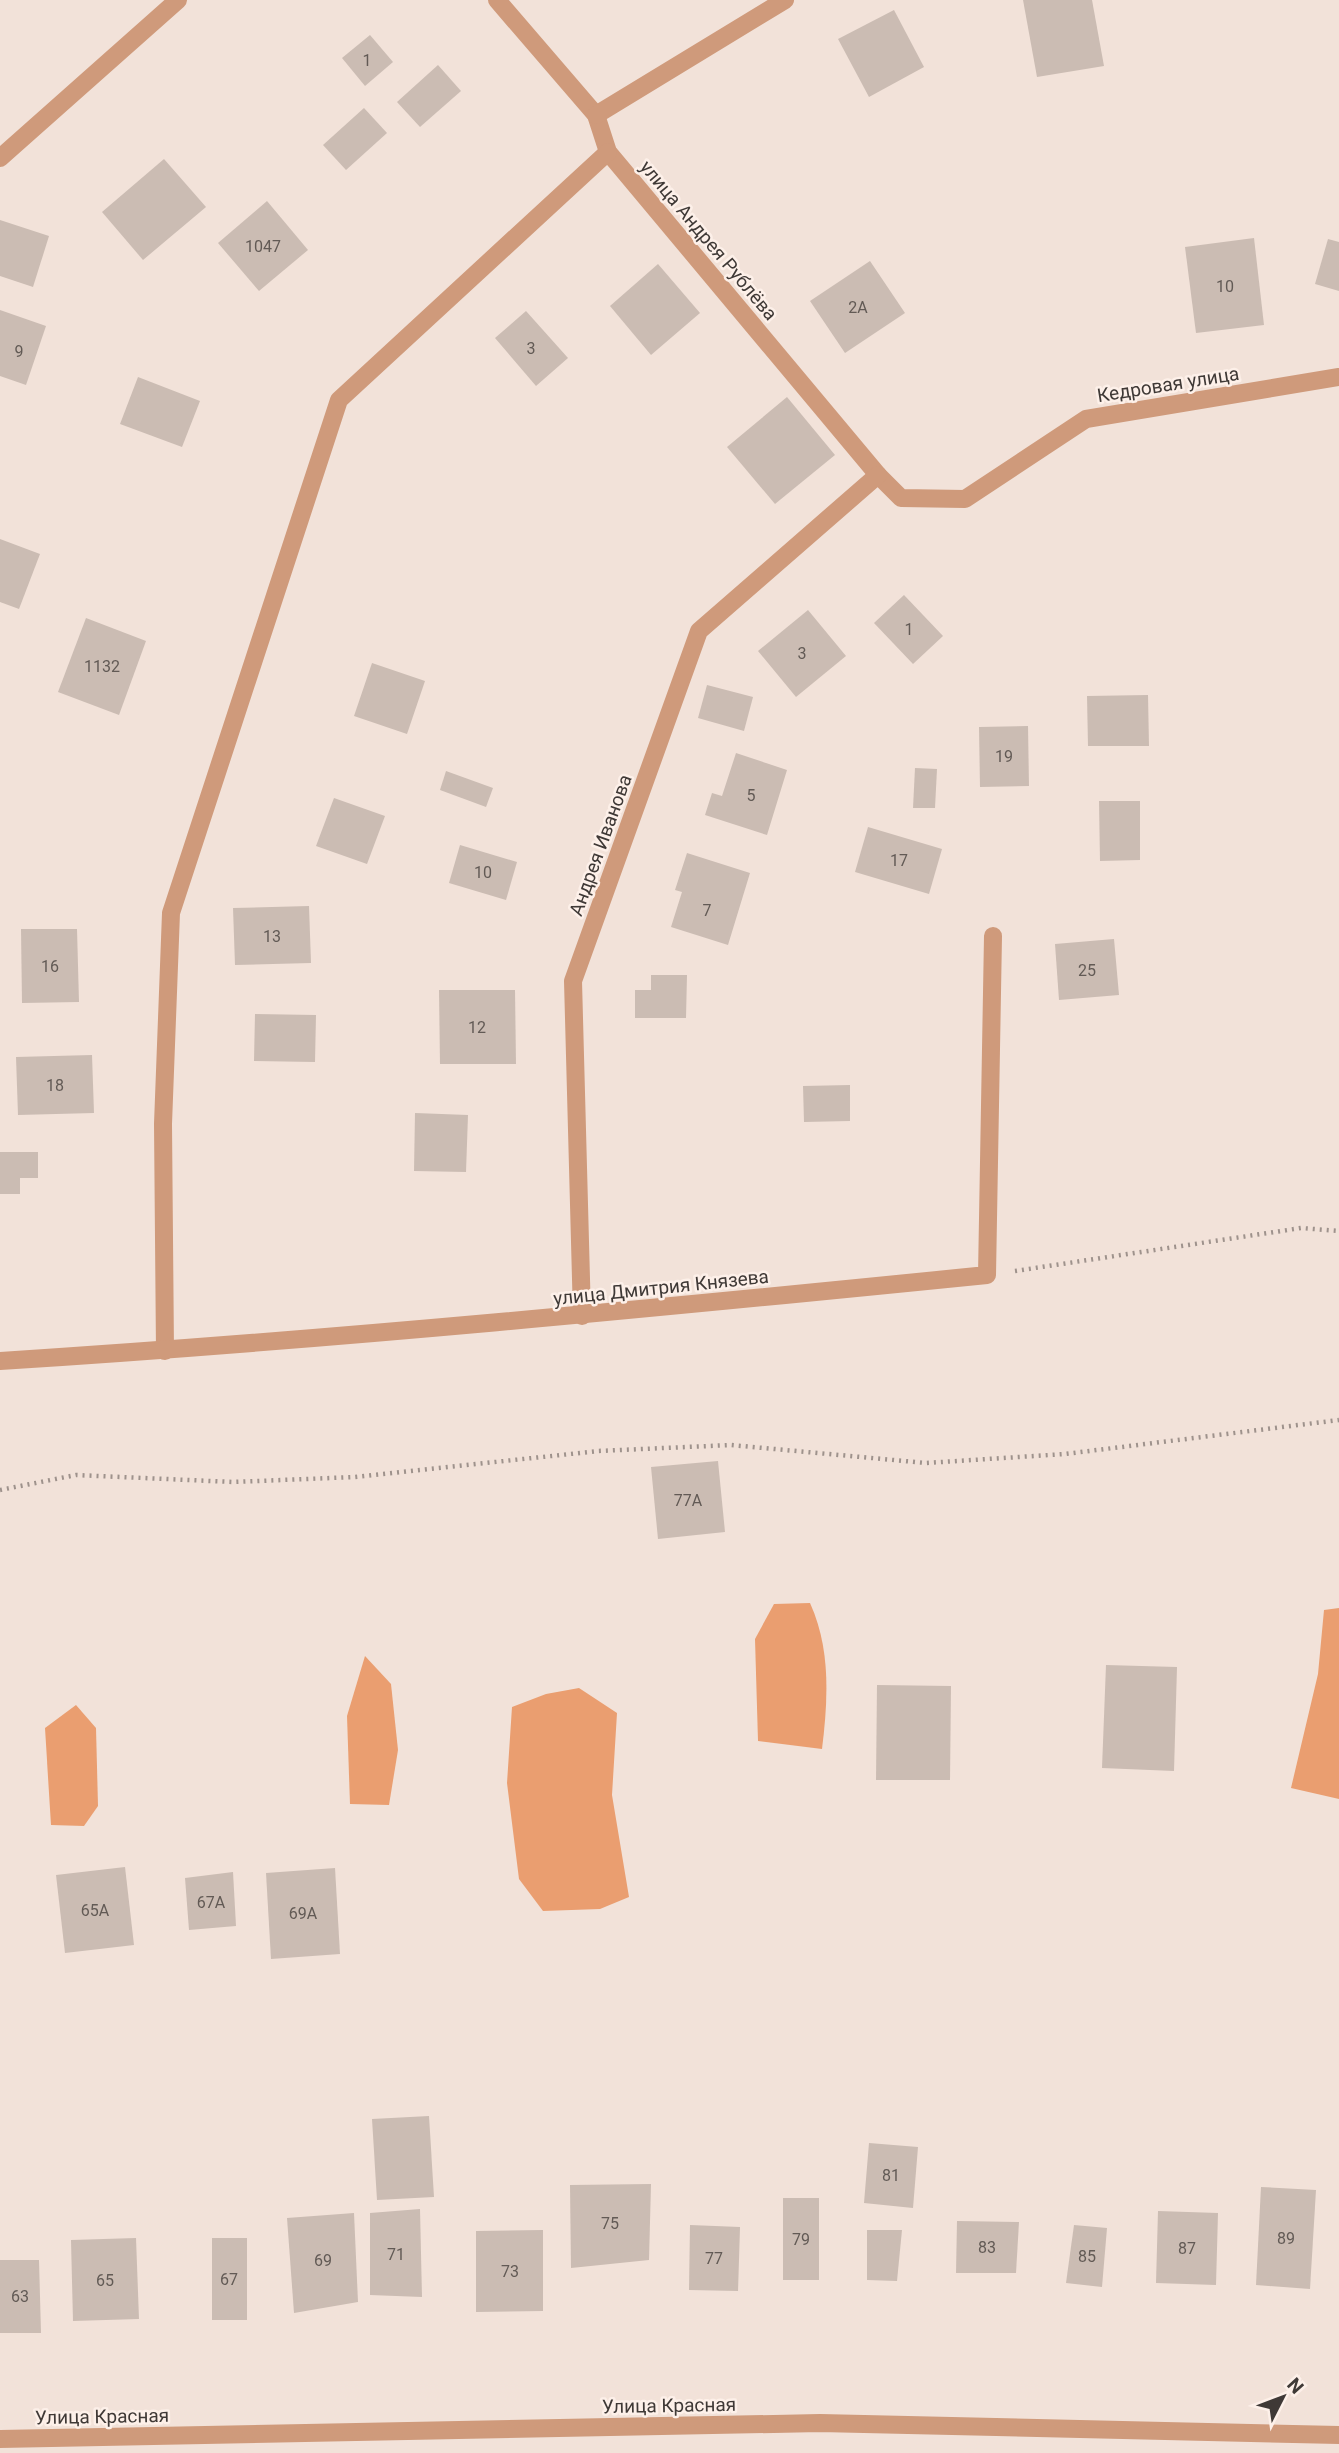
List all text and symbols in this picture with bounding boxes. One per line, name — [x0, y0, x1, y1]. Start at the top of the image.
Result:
house number: 1 — [363, 51, 372, 70]
street label: улица Андрея Рублёва — [635, 156, 782, 325]
house number: 1047 — [245, 237, 281, 256]
house number: 10 — [1216, 277, 1234, 296]
house number: 2А — [848, 298, 868, 317]
house number: 3 — [527, 339, 536, 358]
house number: 9 — [15, 342, 24, 361]
street label: Кедровая улица — [1095, 362, 1241, 407]
house number: 1 — [905, 620, 914, 639]
house number: 3 — [798, 644, 807, 663]
house number: 1132 — [84, 657, 120, 676]
house number: 19 — [995, 747, 1013, 766]
street label: Андрея Иванова — [564, 771, 637, 919]
house number: 5 — [747, 786, 756, 805]
house number: 17 — [890, 851, 908, 870]
house number: 10 — [474, 863, 492, 882]
house number: 7 — [703, 901, 712, 920]
house number: 13 — [263, 927, 281, 946]
house number: 16 — [41, 957, 59, 976]
house number: 25 — [1078, 961, 1096, 980]
house number: 12 — [468, 1018, 486, 1037]
house number: 18 — [46, 1076, 64, 1095]
street label: улица Дмитрия Князева — [552, 1265, 770, 1310]
house number: 77А — [674, 1491, 703, 1510]
house number: 67А — [197, 1893, 226, 1912]
house number: 65А — [81, 1901, 110, 1920]
house number: 69А — [289, 1904, 318, 1923]
house number: 81 — [882, 2166, 900, 2185]
house number: 75 — [601, 2214, 619, 2233]
house number: 89 — [1277, 2229, 1295, 2248]
house number: 79 — [792, 2230, 810, 2249]
house number: 83 — [978, 2238, 996, 2257]
house number: 87 — [1178, 2239, 1196, 2258]
house number: 71 — [387, 2245, 405, 2264]
house number: 85 — [1078, 2247, 1096, 2266]
house number: 77 — [705, 2249, 723, 2268]
house number: 69 — [314, 2251, 332, 2270]
house number: 73 — [501, 2262, 519, 2281]
house number: 67 — [220, 2270, 238, 2289]
house number: 65 — [96, 2271, 114, 2290]
house number: 63 — [11, 2287, 29, 2306]
north arrow — [1248, 2362, 1318, 2432]
text: N — [1282, 2373, 1308, 2399]
street label: Улица Красная — [602, 2393, 736, 2418]
street label: Улица Красная — [35, 2404, 169, 2429]

